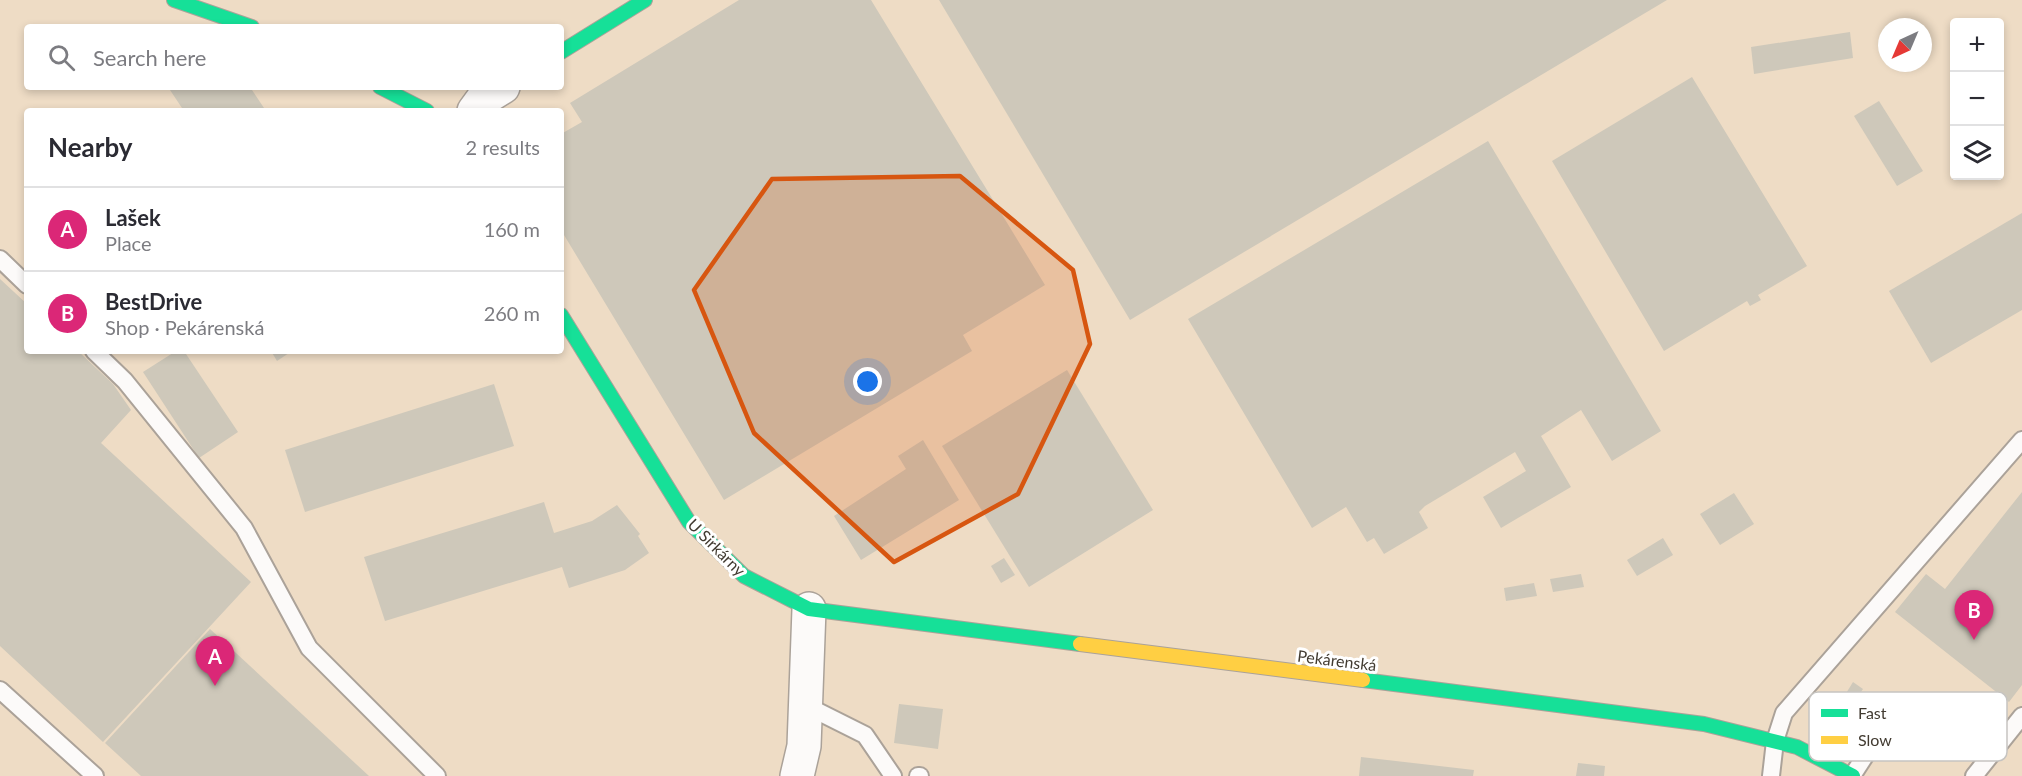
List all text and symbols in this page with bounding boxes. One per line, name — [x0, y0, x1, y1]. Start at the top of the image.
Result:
north arrow — [1878, 18, 1932, 72]
map controls — [1950, 18, 2004, 180]
button: + — [1950, 18, 2004, 72]
search box — [24, 24, 564, 90]
icon: search — [45, 41, 78, 74]
text: Search here — [93, 44, 206, 71]
button: − — [1950, 72, 2004, 126]
button: layers — [1950, 126, 2004, 180]
text: Nearby — [48, 131, 133, 163]
text: 2 results — [465, 135, 540, 159]
text: Lašek — [105, 204, 161, 231]
text: A — [61, 217, 74, 241]
text: 160 m — [484, 217, 540, 241]
text: Place — [105, 231, 152, 255]
text: BestDrive — [105, 288, 202, 315]
text: B — [61, 301, 74, 325]
text: 260 m — [484, 301, 540, 325]
text: Shop · Pekárenská — [105, 315, 264, 339]
your location — [853, 367, 882, 396]
street label: U Sirkárny — [684, 514, 750, 580]
pin: B — [1954, 590, 1994, 640]
pin: A — [196, 636, 234, 686]
street label: Pekárenská — [1296, 646, 1378, 674]
legend — [1809, 692, 2007, 761]
text: Fast — [1858, 703, 1887, 722]
text: Slow — [1858, 730, 1892, 749]

